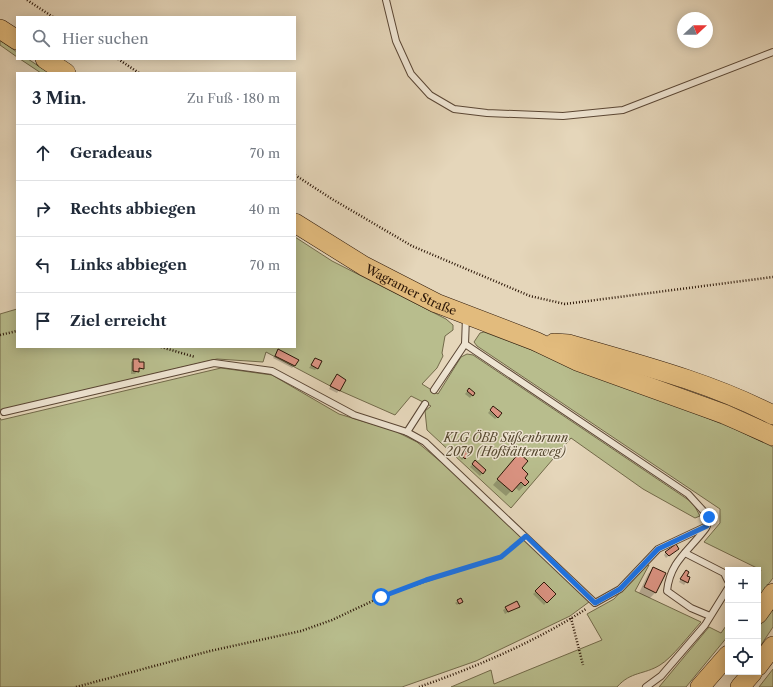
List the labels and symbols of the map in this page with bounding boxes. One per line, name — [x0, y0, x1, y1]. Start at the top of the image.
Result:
north arrow — [677, 12, 713, 48]
street label: Wagramer Straße — [362, 260, 459, 318]
park label: KLG ÖBB Süßenbrunn 2079 (Hofstättenweg) — [443, 429, 568, 459]
route end — [700, 508, 718, 526]
route start — [372, 588, 390, 606]

